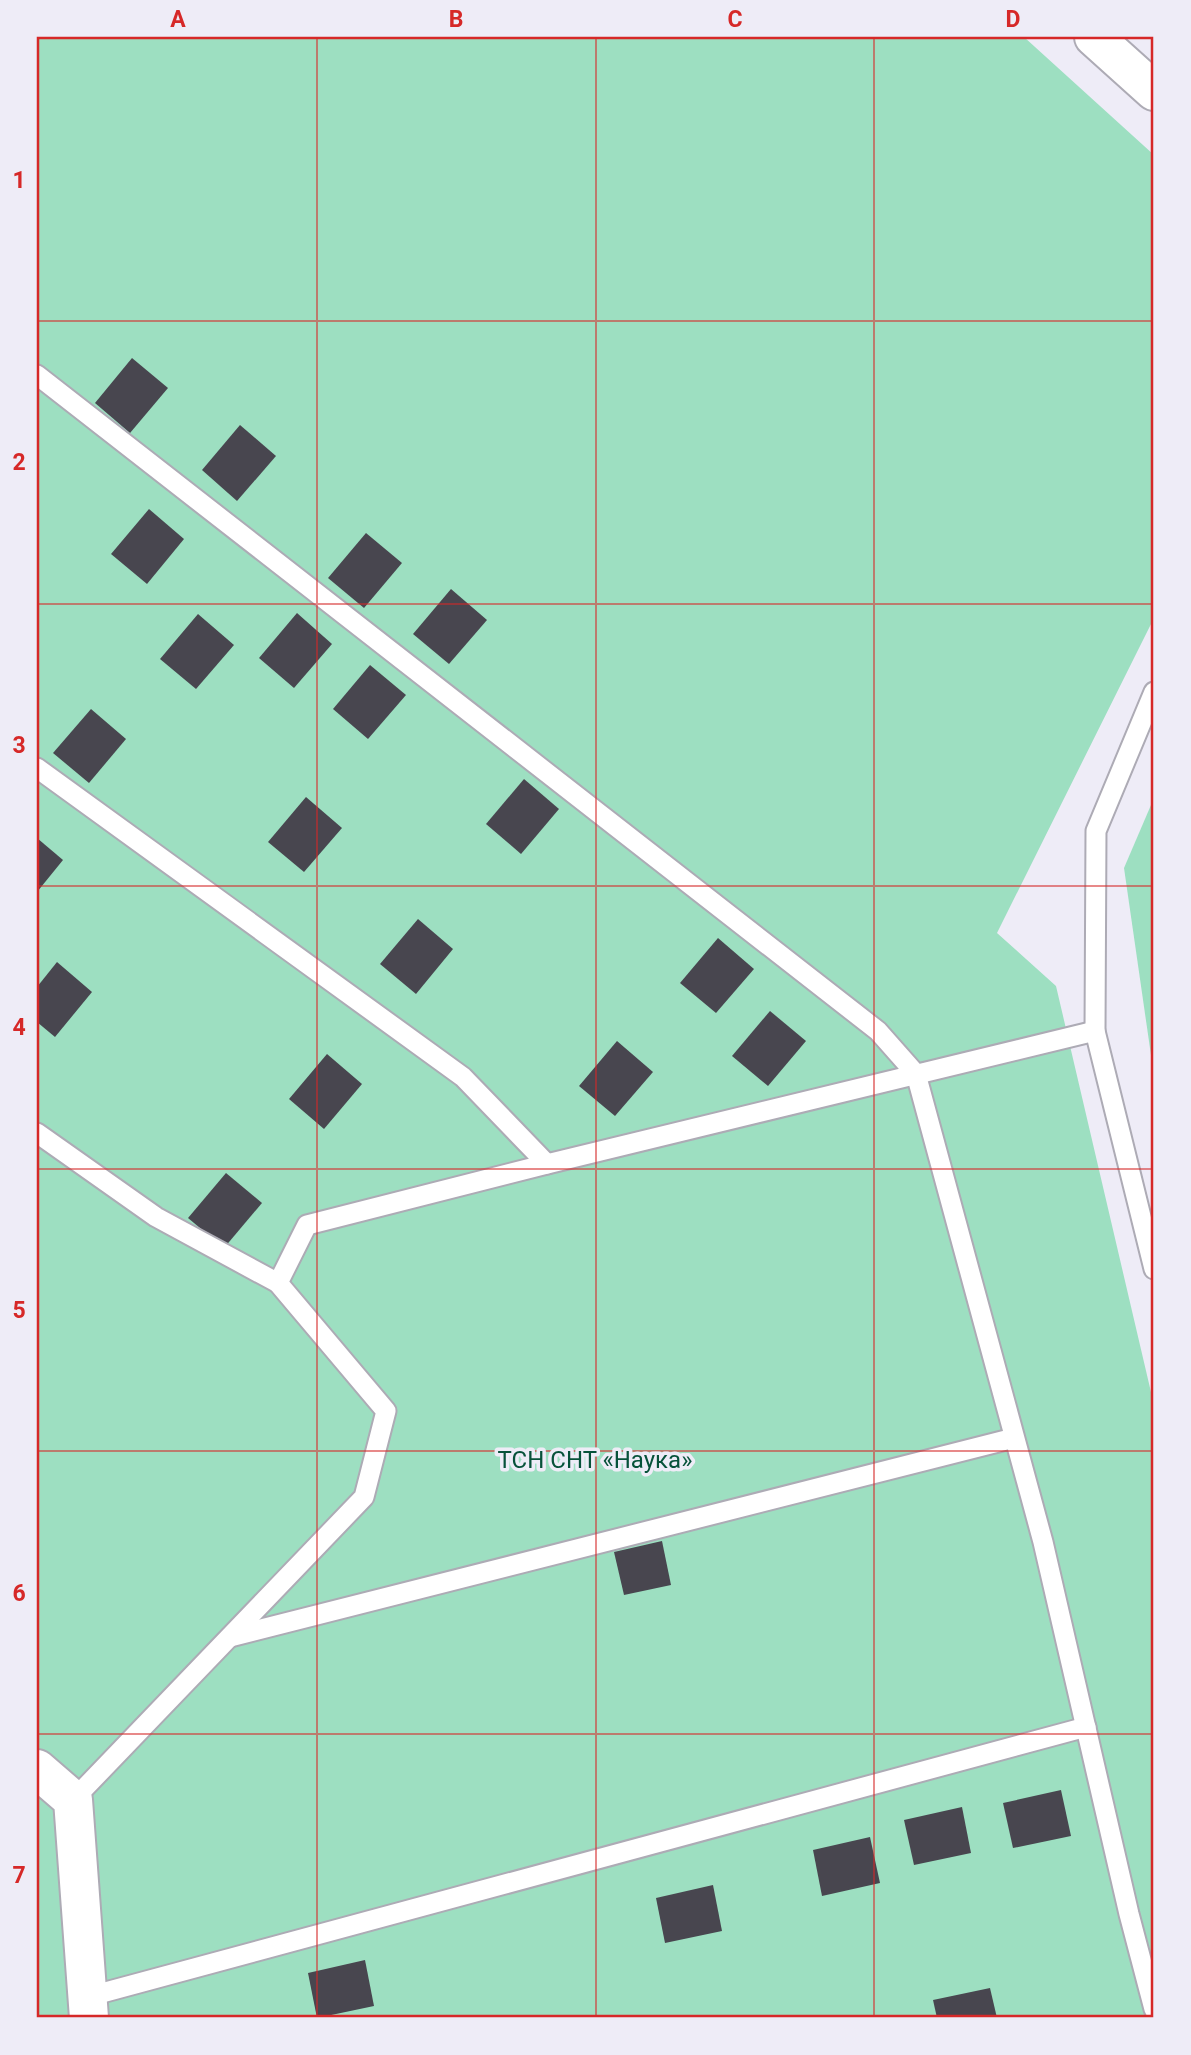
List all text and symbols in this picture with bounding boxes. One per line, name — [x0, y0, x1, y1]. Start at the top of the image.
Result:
text: A — [170, 6, 186, 33]
text: B — [449, 6, 463, 33]
text: C — [727, 6, 743, 33]
text: D — [1006, 6, 1020, 33]
text: 1 — [12, 167, 26, 194]
text: 2 — [12, 449, 26, 476]
text: 3 — [12, 732, 26, 759]
text: 4 — [12, 1014, 26, 1041]
text: 5 — [12, 1297, 26, 1324]
park label: ТСН СНТ «Наука» — [498, 1446, 692, 1474]
text: 6 — [12, 1580, 26, 1607]
text: 7 — [12, 1862, 26, 1889]

